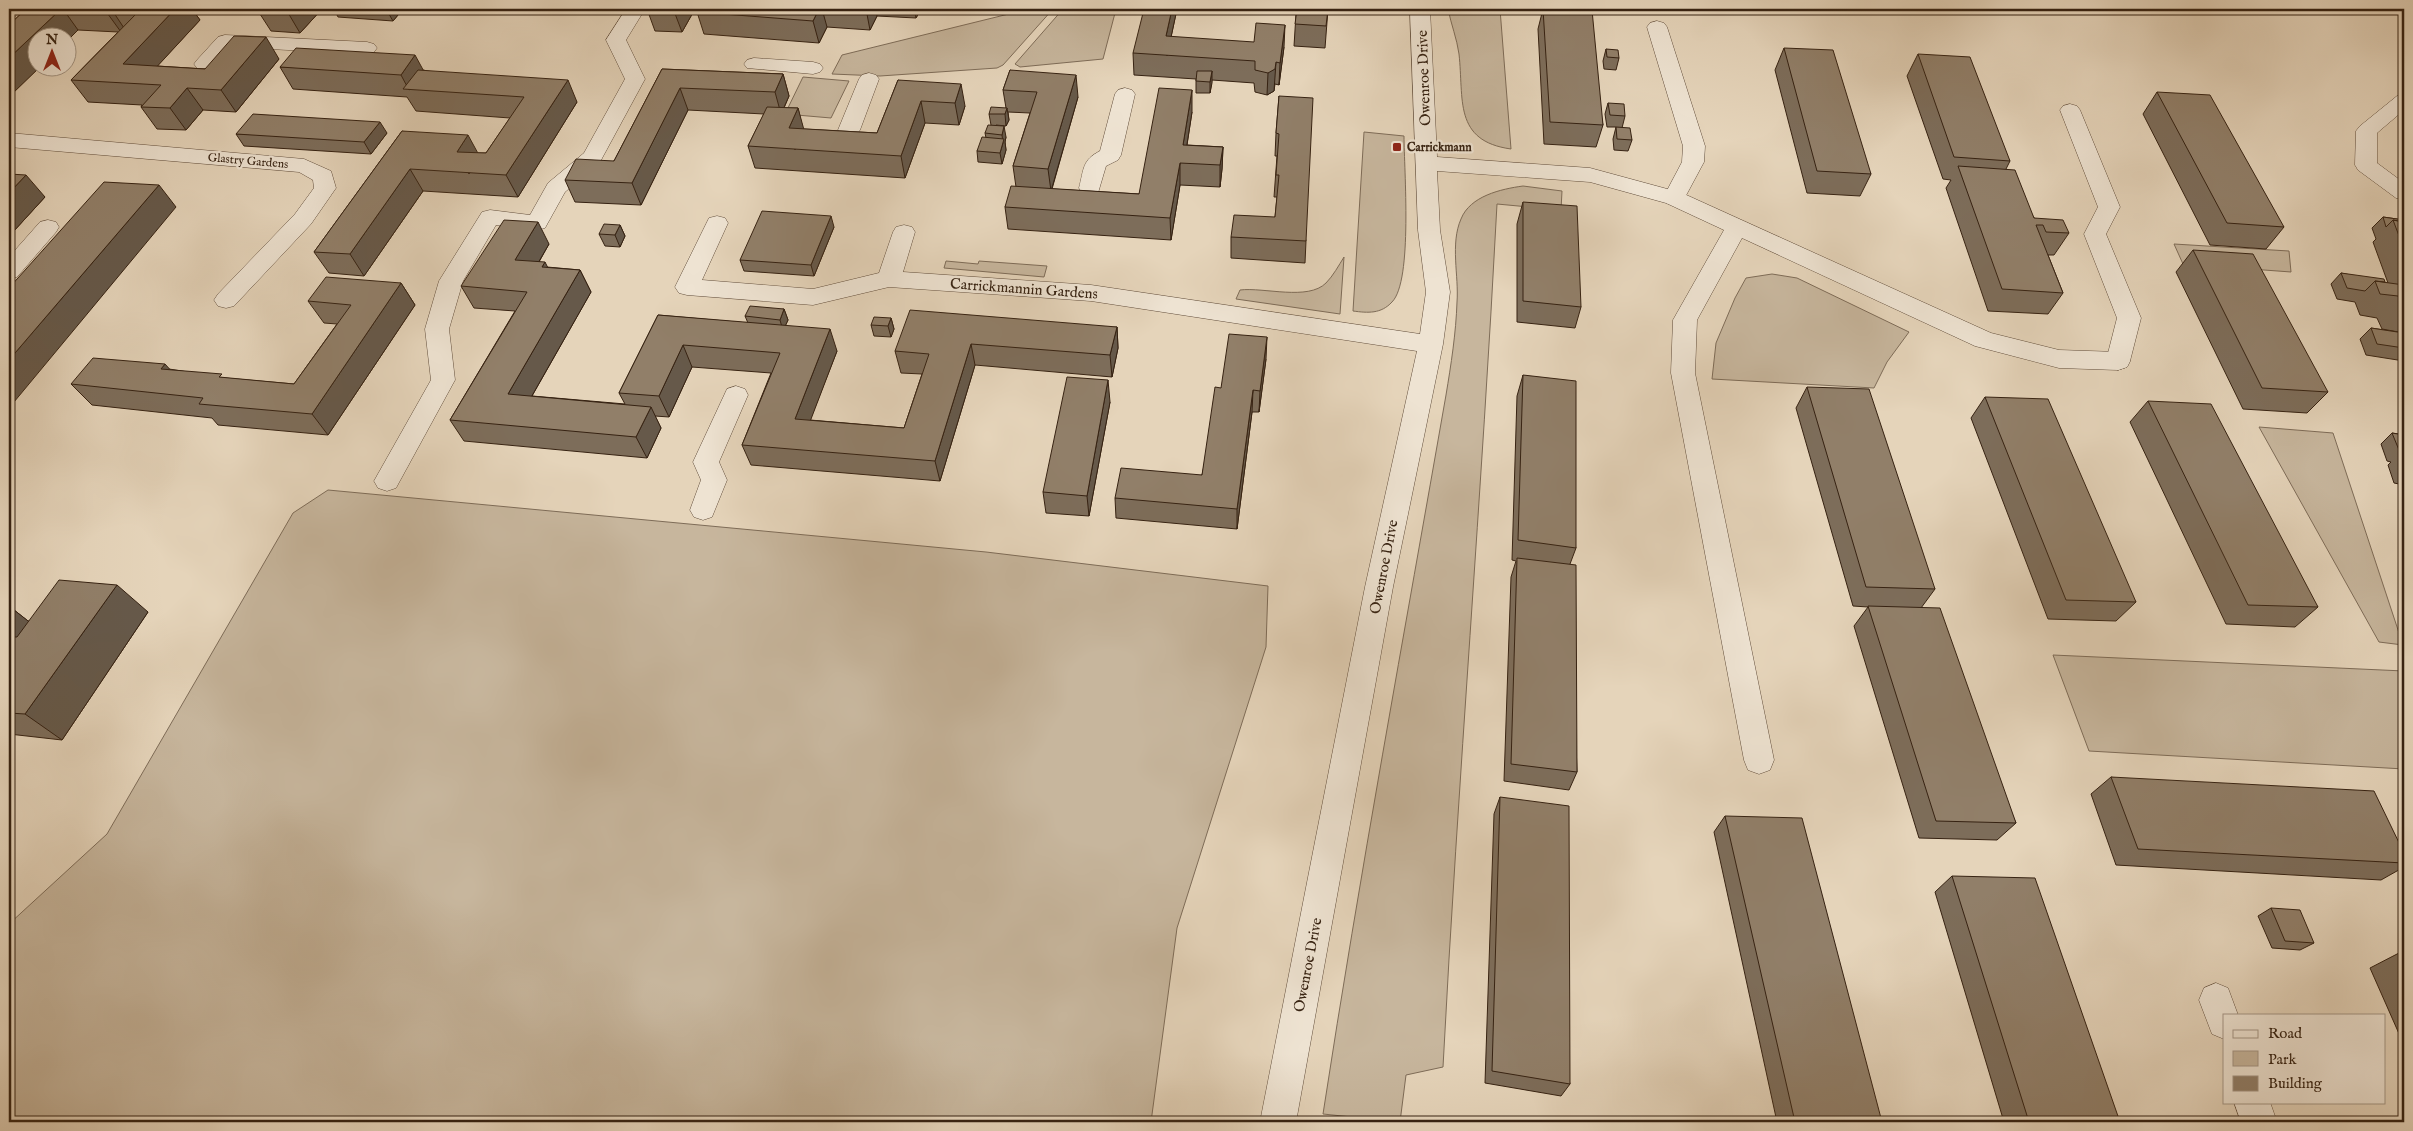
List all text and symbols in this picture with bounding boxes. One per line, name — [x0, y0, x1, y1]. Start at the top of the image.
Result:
north arrow — [28, 28, 78, 78]
street label: Owenroe Drive — [1413, 30, 1435, 126]
text: N — [45, 31, 58, 49]
place label: Carrickmann — [1407, 140, 1472, 155]
marker: Carrickmann — [1391, 141, 1403, 153]
street label: Glastry Gardens — [207, 150, 289, 172]
street label: Carrickmannin Gardens — [950, 274, 1098, 304]
street label: Owenroe Drive — [1366, 518, 1402, 616]
street label: Owenroe Drive — [1290, 916, 1326, 1014]
legend — [2223, 1014, 2386, 1104]
text: Road — [2268, 1024, 2303, 1043]
text: Park — [2268, 1050, 2298, 1069]
text: Building — [2268, 1074, 2323, 1093]

